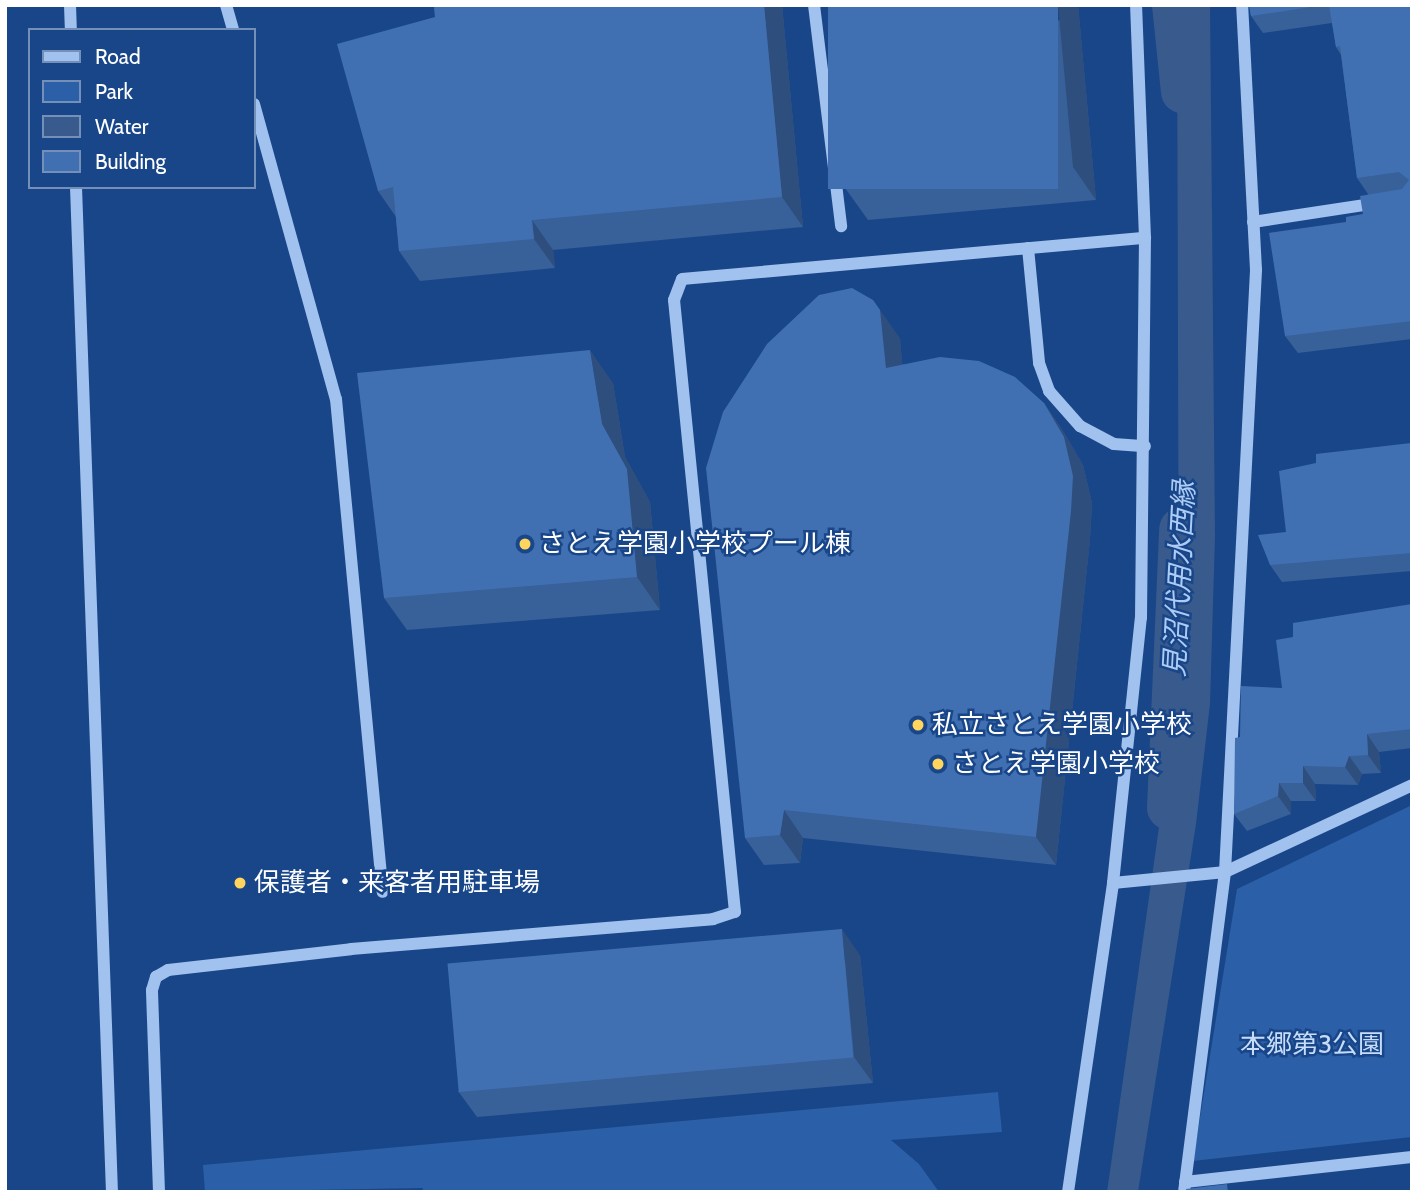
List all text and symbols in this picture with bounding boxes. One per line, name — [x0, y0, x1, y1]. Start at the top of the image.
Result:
legend — [28, 28, 256, 189]
text: Road — [95, 44, 141, 69]
text: Park — [95, 79, 133, 104]
text: Water — [95, 114, 148, 139]
text: Building — [95, 149, 166, 174]
water label: 見沼代用水西縁 — [1157, 480, 1201, 678]
place label: さとえ学園小学校プール棟 — [539, 528, 851, 560]
marker: さとえ学園小学校プール棟 — [517, 536, 533, 552]
place label: 私立さとえ学園小学校 — [932, 709, 1192, 741]
marker: 私立さとえ学園小学校 — [910, 717, 926, 733]
place label: さとえ学園小学校 — [952, 748, 1160, 780]
marker: さとえ学園小学校 — [930, 756, 946, 772]
place label: 保護者・来客者用駐車場 — [254, 867, 540, 899]
marker: 保護者・来客者用駐車場 — [232, 875, 248, 891]
park label: 本郷第3公園 — [1240, 1029, 1384, 1061]

